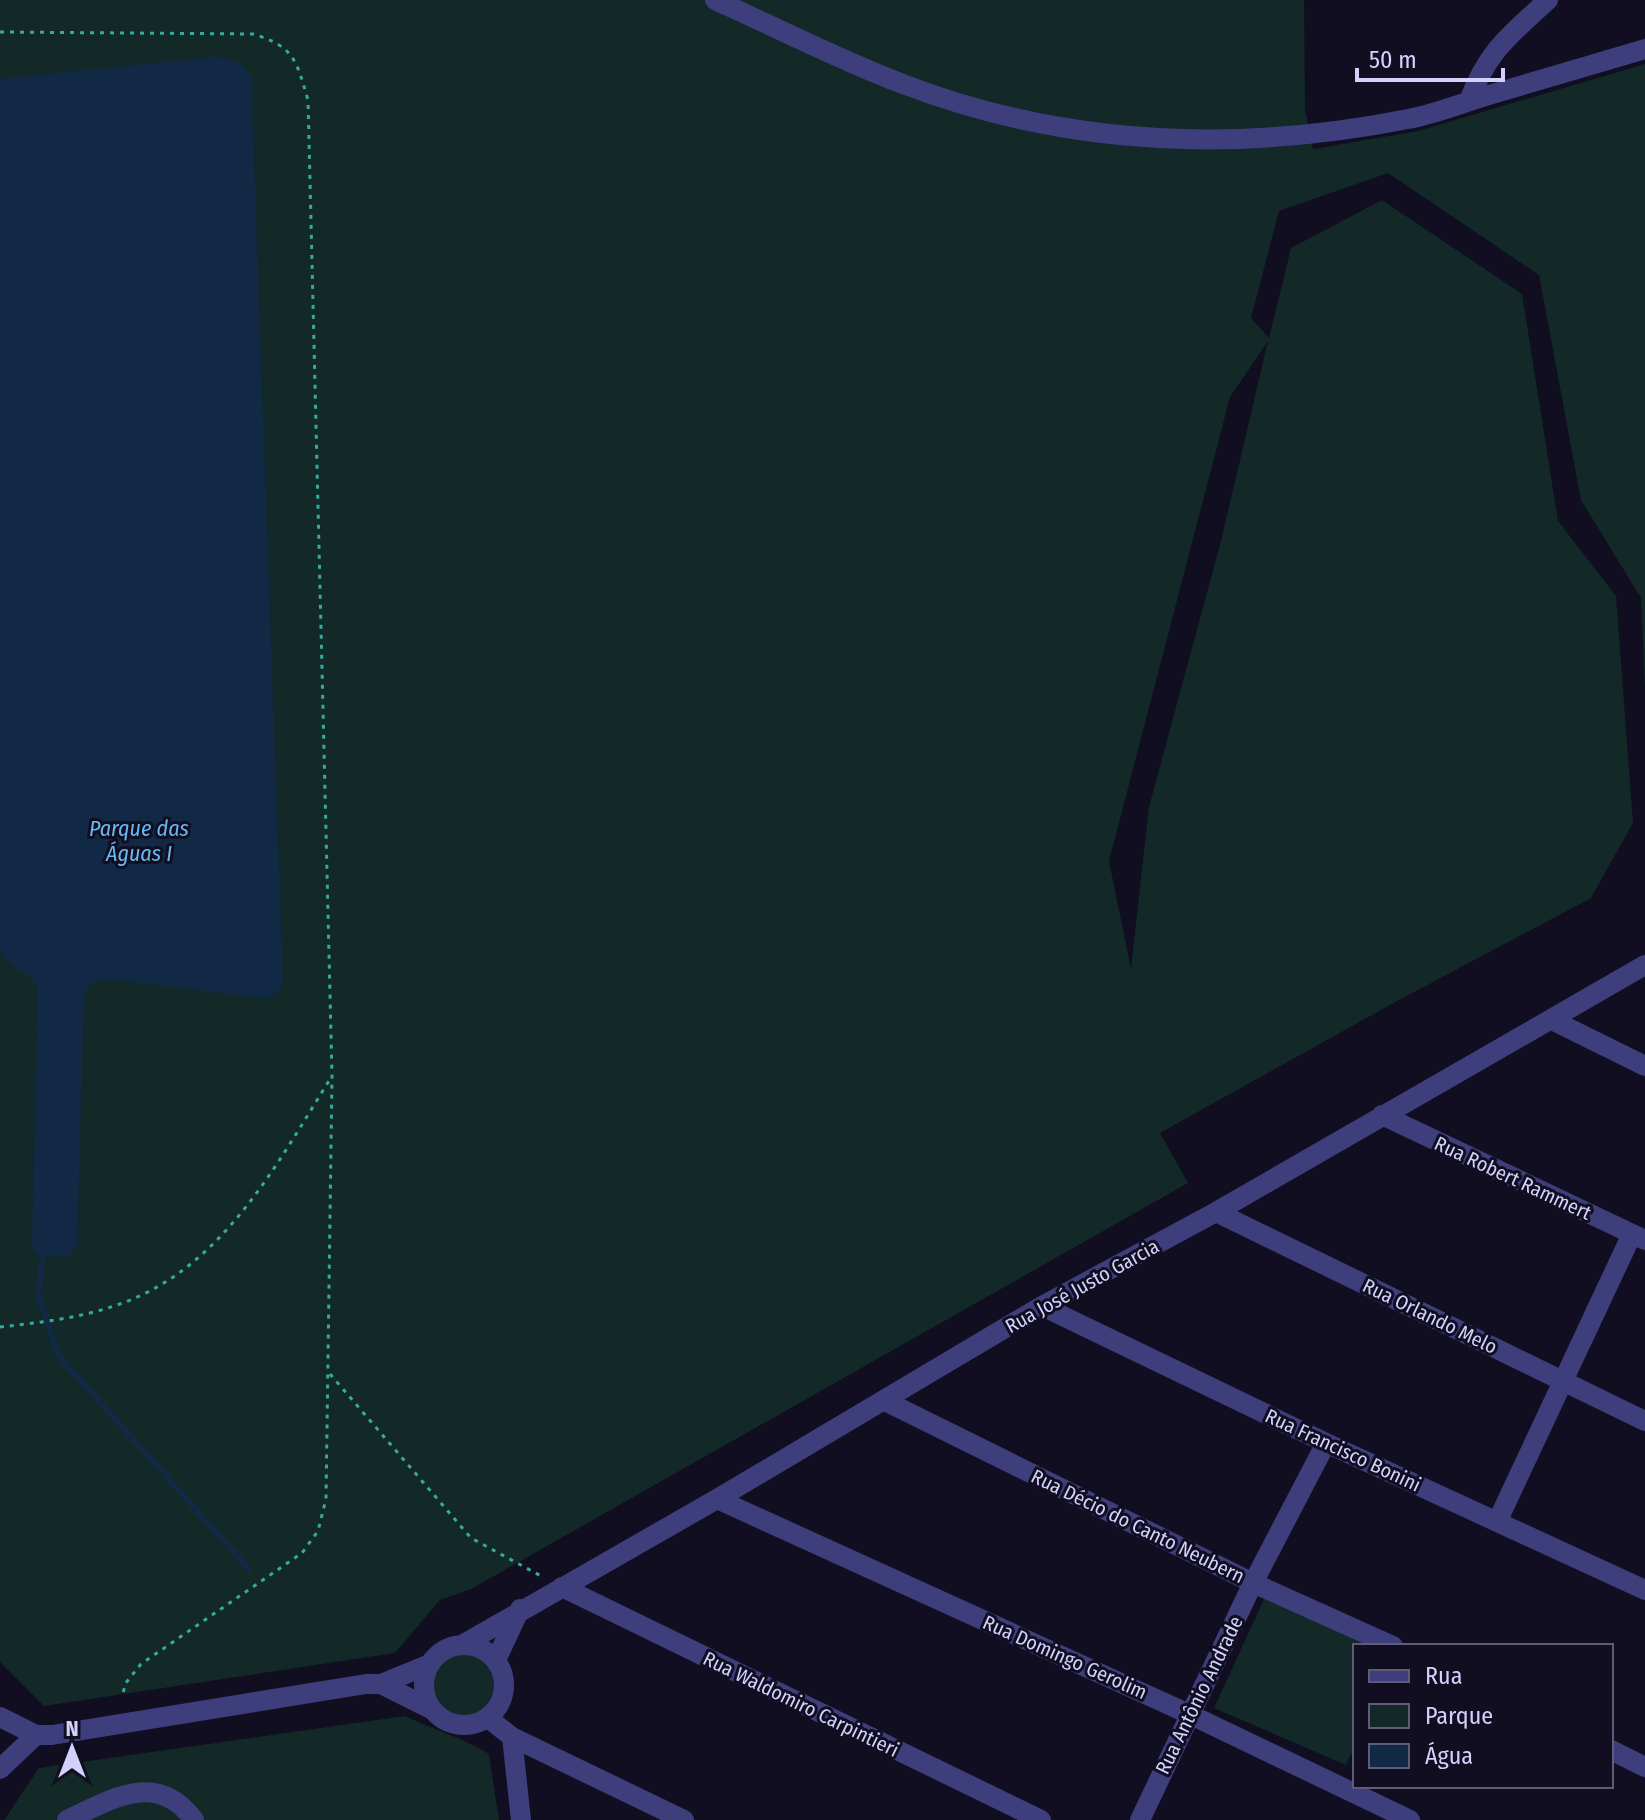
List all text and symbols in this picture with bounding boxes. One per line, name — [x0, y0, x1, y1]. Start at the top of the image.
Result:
scale bar — [1357, 32, 1503, 82]
text: 50 m — [1369, 46, 1417, 74]
water label: Parque das Águas I — [89, 815, 189, 867]
street label: Rua Robert Rammert — [1431, 1131, 1596, 1225]
street label: Rua José Justo Garcia — [1001, 1234, 1163, 1338]
street label: Rua Orlando Melo — [1359, 1273, 1501, 1359]
street label: Rua Francisco Bonini — [1261, 1403, 1425, 1497]
street label: Rua Décio do Canto Neubern — [1027, 1464, 1249, 1588]
street label: Rua Domingo Gerolim — [979, 1610, 1151, 1704]
street label: Rua Antônio Andrade — [1150, 1612, 1248, 1778]
legend — [1353, 1644, 1613, 1788]
street label: Rua Waldomiro Carpintieri — [699, 1646, 903, 1762]
text: Rua — [1425, 1662, 1462, 1690]
text: Parque — [1425, 1702, 1493, 1730]
north arrow — [32, 1708, 112, 1788]
text: N — [65, 1715, 79, 1742]
text: Água — [1425, 1741, 1473, 1770]

